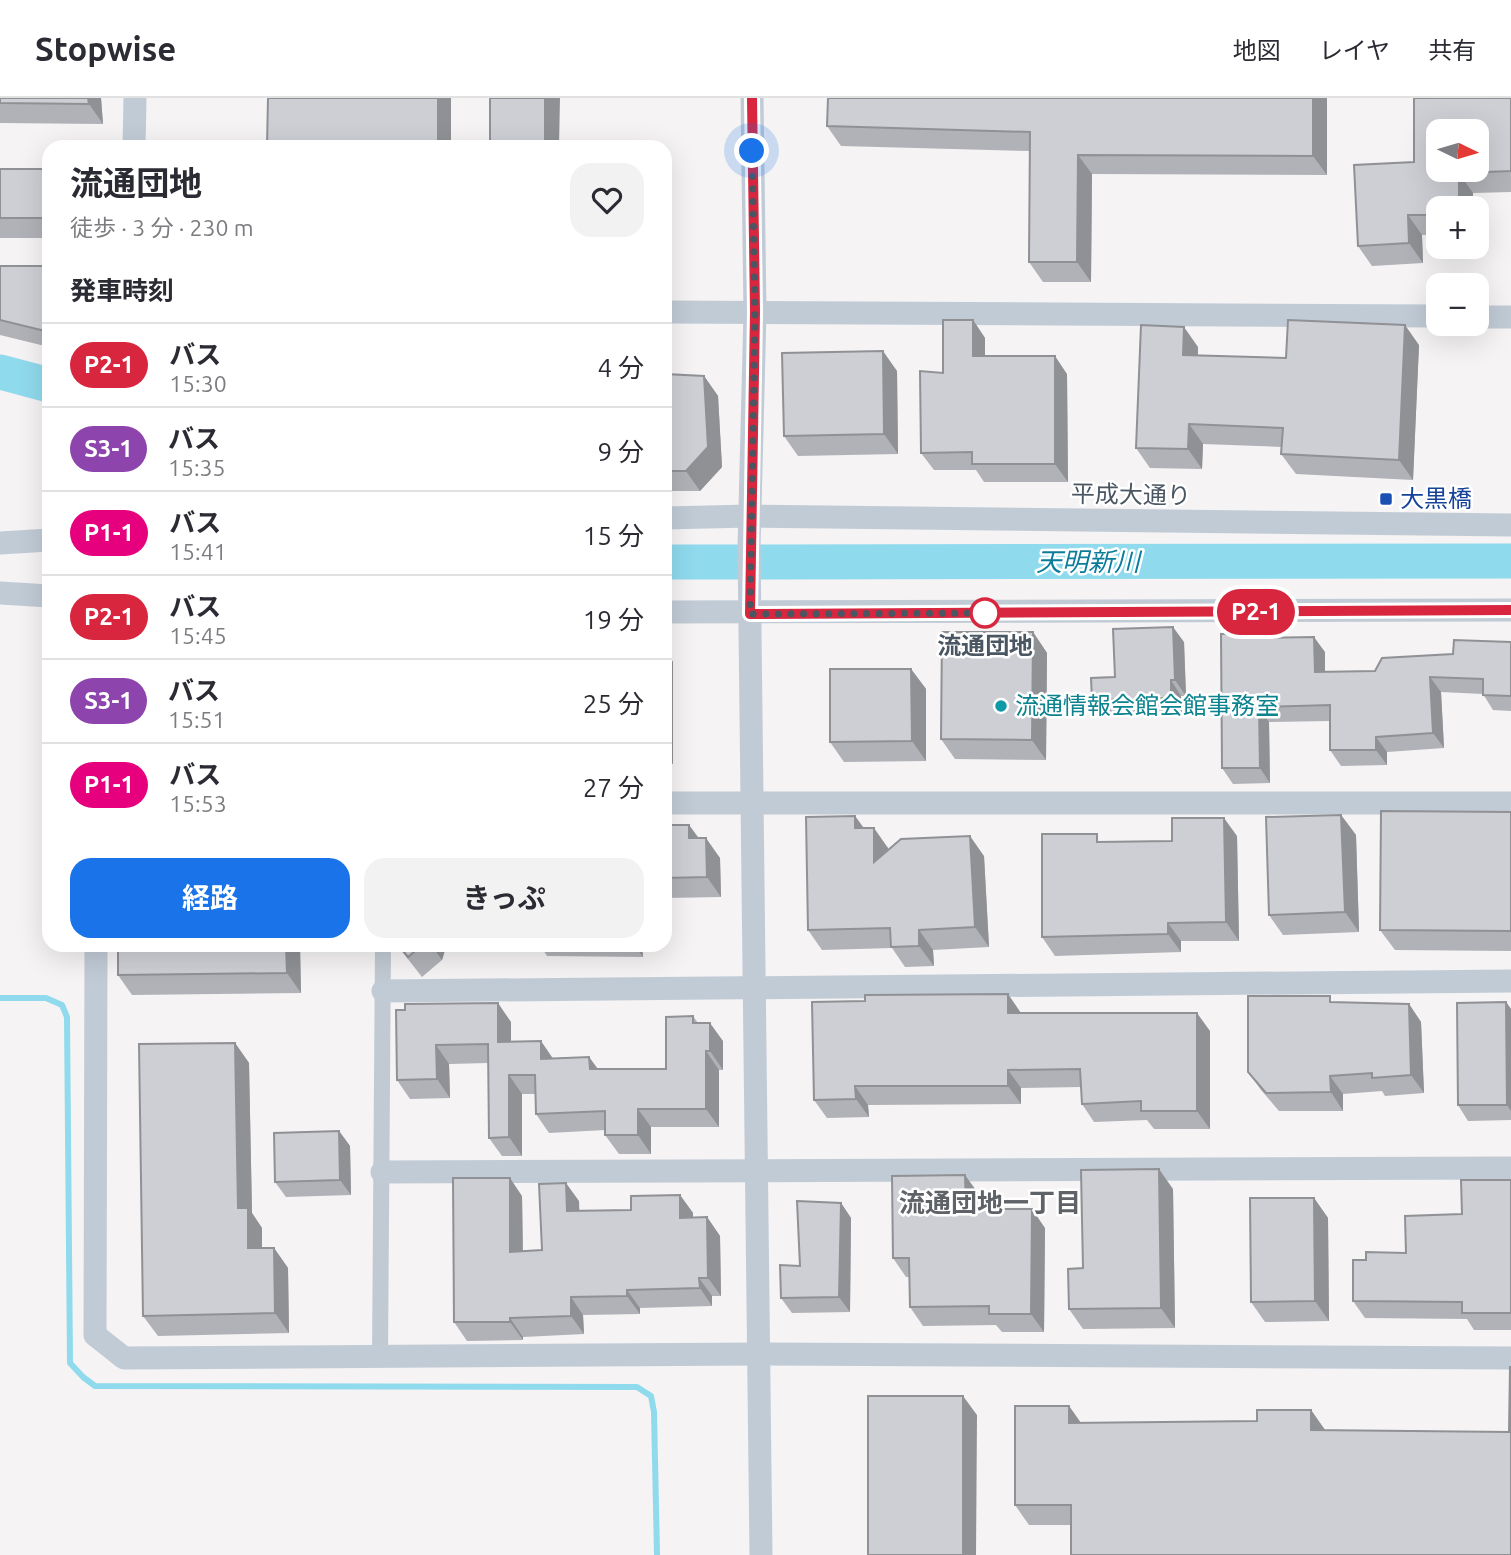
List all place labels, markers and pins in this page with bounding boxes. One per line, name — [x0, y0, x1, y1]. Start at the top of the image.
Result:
place label: 大黒橋 — [1400, 485, 1472, 512]
marker: 大黒橋 — [1378, 491, 1394, 507]
marker: 流通団地 — [970, 598, 1000, 628]
place label: 流通団地 — [937, 632, 1033, 659]
place label: 流通情報会館会館事務室 — [1015, 692, 1279, 719]
marker: 流通情報会館会館事務室 — [993, 698, 1009, 714]

